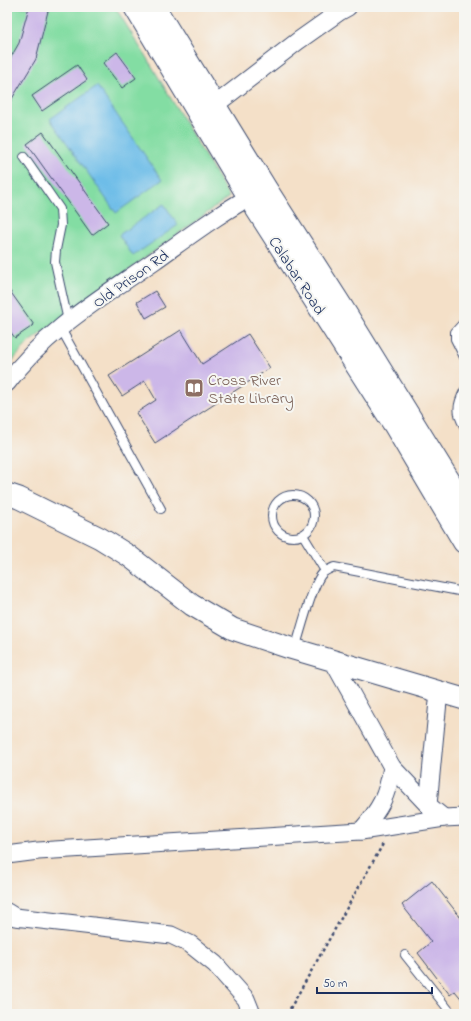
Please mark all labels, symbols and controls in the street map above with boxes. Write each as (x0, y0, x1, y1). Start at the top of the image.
street label: Calabar Road (262, 232, 331, 320)
street label: Old Prison Rd (88, 244, 174, 315)
place label: Cross River State Library (208, 369, 294, 411)
library icon: Cross River State Library (183, 377, 205, 399)
scale bar (317, 969, 432, 995)
text: 50 m (323, 975, 347, 993)

